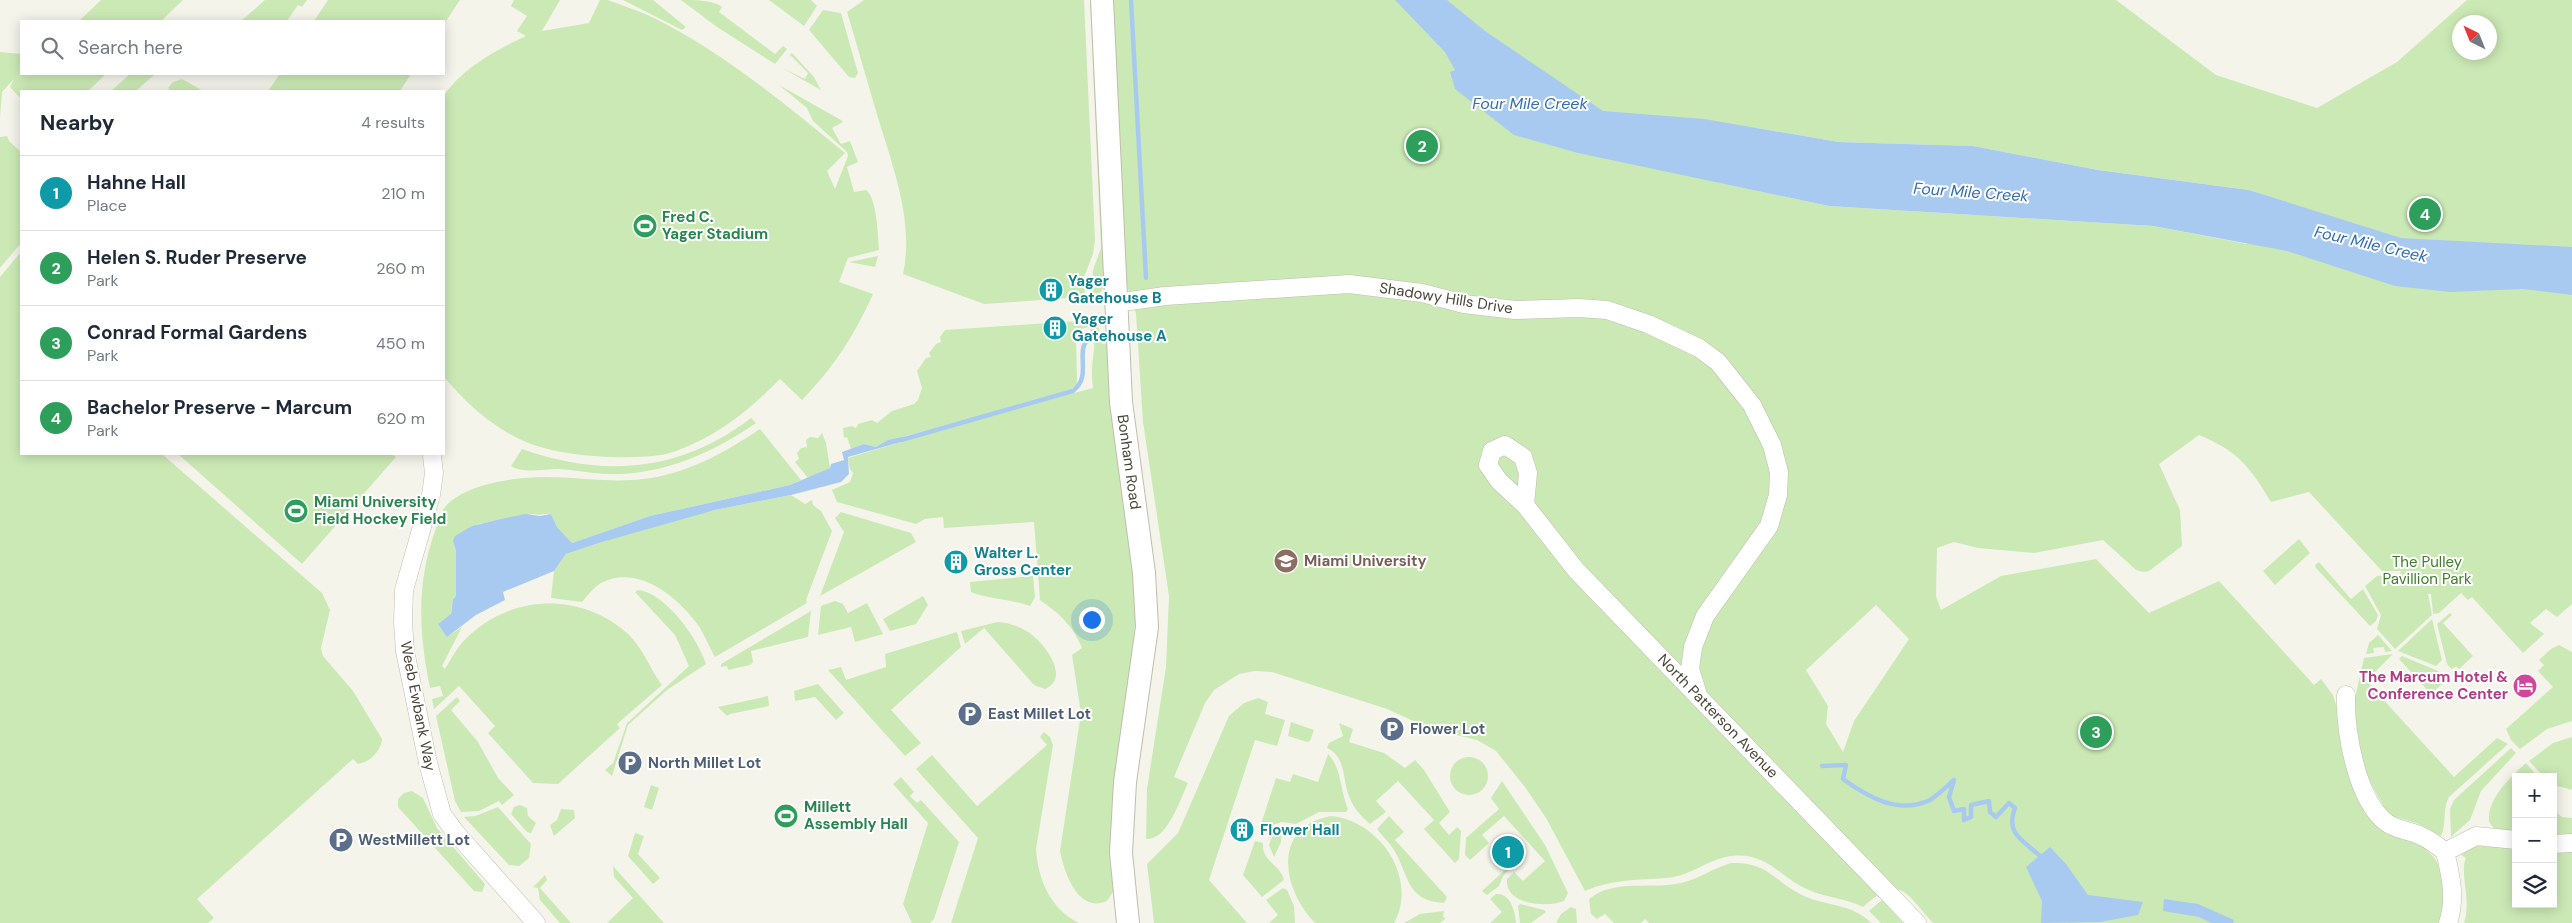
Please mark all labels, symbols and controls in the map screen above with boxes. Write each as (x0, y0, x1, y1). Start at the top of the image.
north arrow (2452, 15, 2497, 60)
search box (20, 20, 445, 75)
icon: search (38, 34, 66, 62)
text: Search here (78, 35, 183, 60)
water label: Four Mile Creek (1472, 93, 1588, 114)
text: Nearby (40, 109, 114, 137)
text: 4 results (361, 112, 425, 133)
pin: 2 (1406, 127, 1438, 165)
text: Hahne Hall (87, 170, 186, 195)
water label: Four Mile Creek (1913, 178, 2030, 207)
text: 1 (53, 183, 59, 204)
text: 210 m (381, 183, 425, 204)
text: Place (87, 195, 127, 216)
pin: 4 (2409, 195, 2441, 233)
place label: Fred C. Yager Stadium (662, 207, 768, 244)
sports icon: Fred C. Yager Stadium (632, 213, 658, 239)
water label: Four Mile Creek (2312, 221, 2430, 267)
text: Helen S. Ruder Preserve (87, 245, 307, 270)
text: 2 (51, 258, 61, 279)
text: 260 m (376, 258, 425, 279)
text: Park (87, 270, 119, 291)
place label: Yager Gatehouse B (1068, 271, 1161, 308)
building icon: Yager Gatehouse B (1038, 277, 1064, 303)
street label: Shadowy Hills Drive (1378, 278, 1514, 318)
place label: Yager Gatehouse A (1072, 309, 1167, 346)
building icon: Yager Gatehouse A (1042, 315, 1068, 341)
text: Conrad Formal Gardens (87, 320, 307, 345)
text: 3 (51, 333, 61, 354)
text: 450 m (376, 333, 425, 354)
text: Park (87, 345, 119, 366)
text: Bachelor Preserve - Marcum (87, 395, 352, 420)
text: 4 (51, 408, 61, 429)
text: 620 m (377, 408, 425, 429)
street label: Bonham Road (1112, 413, 1146, 511)
text: Park (87, 420, 119, 441)
place label: Miami University Field Hockey Field (314, 492, 446, 529)
sports icon: Miami University Field Hockey Field (283, 498, 309, 524)
place label: Walter L. Gross Center (974, 543, 1071, 580)
school or university icon: Miami University (1273, 548, 1299, 574)
building icon: Walter L. Gross Center (943, 549, 969, 575)
place label: Miami University (1304, 551, 1427, 571)
park label: The Pulley Pavillion Park (2382, 552, 2472, 589)
your location (1079, 607, 1105, 633)
street label: Weeb Ewbank Way (396, 639, 441, 773)
street label: North Patterson Avenue (1653, 650, 1783, 782)
place label: The Marcum Hotel & Conference Center (2359, 667, 2508, 704)
hotel icon: The Marcum Hotel & Conference Center (2512, 673, 2538, 699)
parking icon: East Millet Lot (957, 701, 983, 727)
place label: East Millet Lot (988, 704, 1091, 724)
pin: 3 (2080, 713, 2112, 751)
parking icon: Flower Lot (1379, 716, 1405, 742)
place label: Flower Lot (1410, 719, 1485, 739)
parking icon: North Millet Lot (617, 750, 643, 776)
place label: North Millet Lot (648, 753, 761, 773)
map controls (2512, 773, 2557, 908)
button: + (2512, 773, 2557, 818)
place label: Millett Assembly Hall (804, 797, 908, 834)
sports icon: Millett Assembly Hall (773, 803, 799, 829)
building icon: Flower Hall (1229, 817, 1255, 843)
button: − (2512, 818, 2557, 863)
place label: Flower Hall (1260, 820, 1339, 840)
parking icon: WestMillett Lot (328, 827, 354, 853)
place label: WestMillett Lot (358, 830, 470, 850)
pin: 1 (1492, 833, 1524, 871)
button: layers (2512, 863, 2557, 908)

